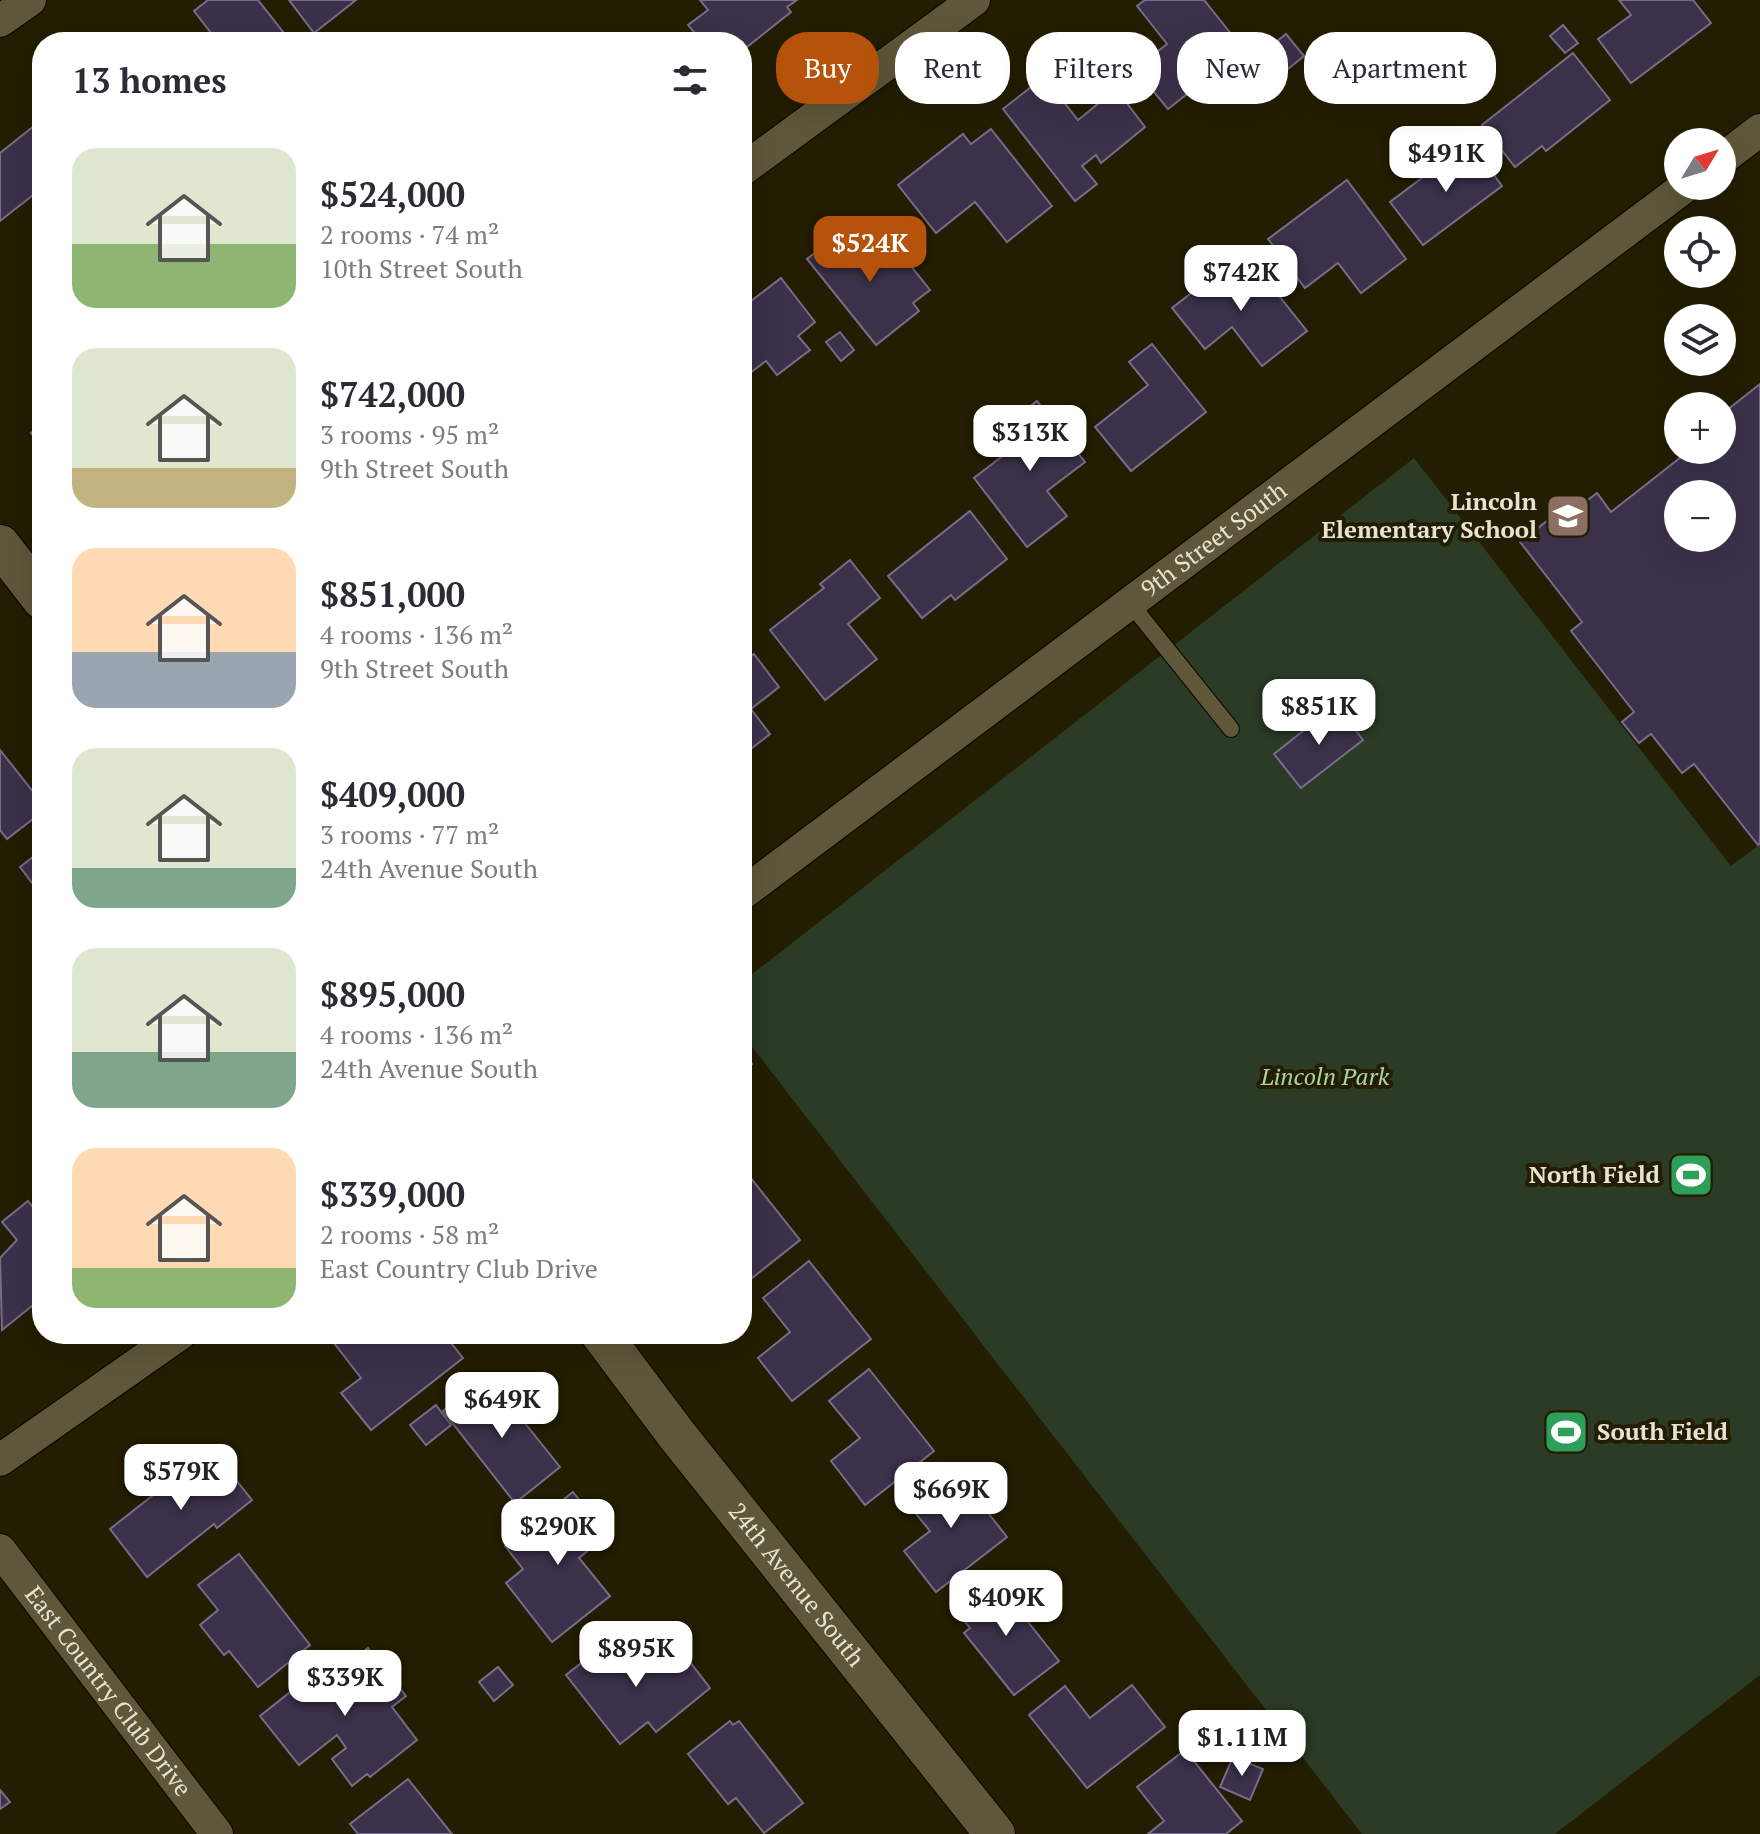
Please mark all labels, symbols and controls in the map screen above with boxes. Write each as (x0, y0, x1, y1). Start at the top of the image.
chip: Buy (776, 32, 879, 104)
chip: Rent (895, 32, 1010, 104)
chip: Filters (1026, 32, 1161, 104)
chip: New (1177, 32, 1288, 104)
chip: Apartment (1304, 32, 1496, 104)
text: 13 homes (72, 58, 227, 103)
icon: filters (668, 58, 712, 102)
pin: $491K (1390, 126, 1502, 194)
north arrow (1664, 128, 1736, 200)
map controls (1664, 128, 1736, 552)
text: $491K (1407, 135, 1485, 169)
text: $524,000 (320, 172, 465, 217)
icon: home (136, 180, 232, 276)
pin: $524K (814, 216, 926, 284)
button: locate (1664, 216, 1736, 288)
text: 2 rooms · 74 m² (320, 217, 499, 251)
text: $524K (831, 225, 909, 259)
pin: $742K (1185, 245, 1297, 313)
text: 10th Street South (320, 251, 523, 285)
text: $742K (1202, 254, 1280, 288)
button: layers (1664, 304, 1736, 376)
text: $742,000 (320, 372, 465, 417)
icon: home (136, 380, 232, 476)
button: + (1664, 392, 1736, 464)
pin: $313K (974, 405, 1086, 473)
text: $313K (991, 414, 1069, 448)
text: 3 rooms · 95 m² (320, 417, 499, 451)
text: 9th Street South (320, 451, 509, 485)
street label: 9th Street South (1134, 474, 1293, 604)
button: − (1664, 480, 1736, 552)
place label: Lincoln Elementary School (1322, 485, 1538, 545)
school or university icon: Lincoln Elementary School (1544, 492, 1592, 540)
text: $851,000 (320, 572, 465, 617)
icon: home (136, 580, 232, 676)
text: 4 rooms · 136 m² (320, 617, 513, 651)
text: 9th Street South (320, 651, 509, 685)
pin: $851K (1263, 679, 1375, 747)
text: $851K (1280, 688, 1358, 722)
text: $409,000 (320, 772, 465, 817)
icon: home (136, 780, 232, 876)
text: 3 rooms · 77 m² (320, 817, 499, 851)
text: 24th Avenue South (320, 851, 538, 885)
text: $895,000 (320, 972, 465, 1017)
icon: home (136, 980, 232, 1076)
text: 4 rooms · 136 m² (320, 1017, 513, 1051)
text: 24th Avenue South (320, 1051, 538, 1085)
park label: Lincoln Park (1260, 1060, 1390, 1092)
sports icon: North Field (1667, 1151, 1715, 1199)
place label: North Field (1529, 1158, 1661, 1190)
text: $339,000 (320, 1172, 465, 1217)
icon: home (136, 1180, 232, 1276)
text: 2 rooms · 58 m² (320, 1217, 499, 1251)
text: East Country Club Drive (320, 1251, 598, 1285)
pin: $649K (446, 1372, 558, 1440)
text: $649K (463, 1381, 541, 1415)
sports icon: South Field (1542, 1408, 1590, 1456)
place label: South Field (1597, 1415, 1729, 1447)
pin: $579K (125, 1444, 237, 1512)
text: $579K (142, 1453, 220, 1487)
pin: $669K (895, 1462, 1007, 1530)
text: $669K (912, 1471, 990, 1505)
street label: 24th Avenue South (722, 1496, 872, 1673)
pin: $290K (502, 1499, 614, 1567)
text: $290K (519, 1508, 597, 1542)
pin: $409K (950, 1570, 1062, 1638)
street label: East Country Club Drive (18, 1579, 199, 1803)
text: $409K (967, 1579, 1045, 1613)
pin: $895K (580, 1621, 692, 1689)
text: $895K (597, 1630, 675, 1664)
pin: $339K (289, 1650, 401, 1718)
text: $339K (306, 1659, 384, 1693)
pin: $1.11M (1177, 1710, 1307, 1778)
text: $1.11M (1197, 1719, 1287, 1753)

